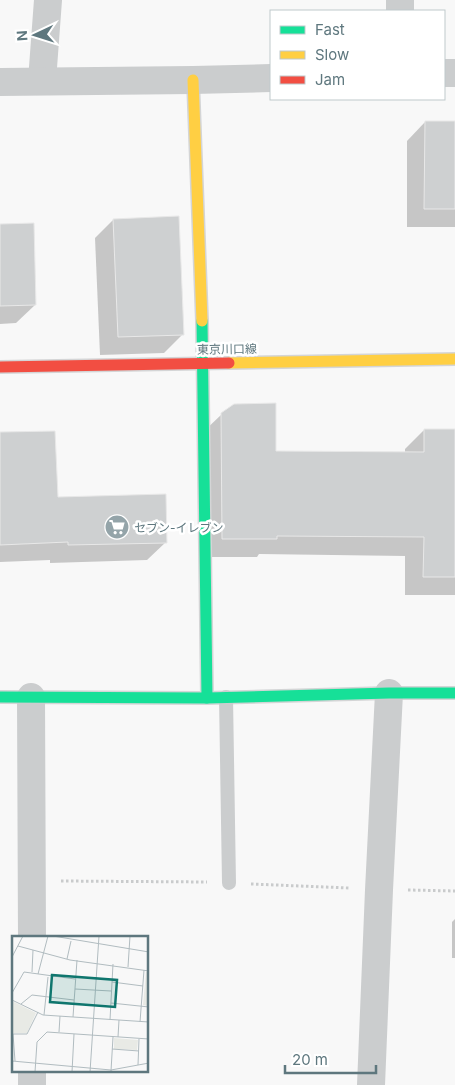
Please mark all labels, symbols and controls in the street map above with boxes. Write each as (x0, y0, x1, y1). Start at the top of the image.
north arrow (10, 10, 60, 60)
legend (270, 10, 445, 100)
text: Fast (315, 20, 345, 39)
text: N (13, 30, 30, 42)
text: Slow (315, 45, 349, 64)
text: Jam (315, 70, 345, 89)
street label: 東京川口線 (197, 341, 257, 357)
supermarket icon: セブン-イレブン (104, 514, 130, 540)
place label: セブン-イレブン (134, 520, 224, 535)
inset map (12, 936, 149, 1072)
scale bar (285, 1042, 376, 1074)
text: 20 m (292, 1050, 328, 1069)

